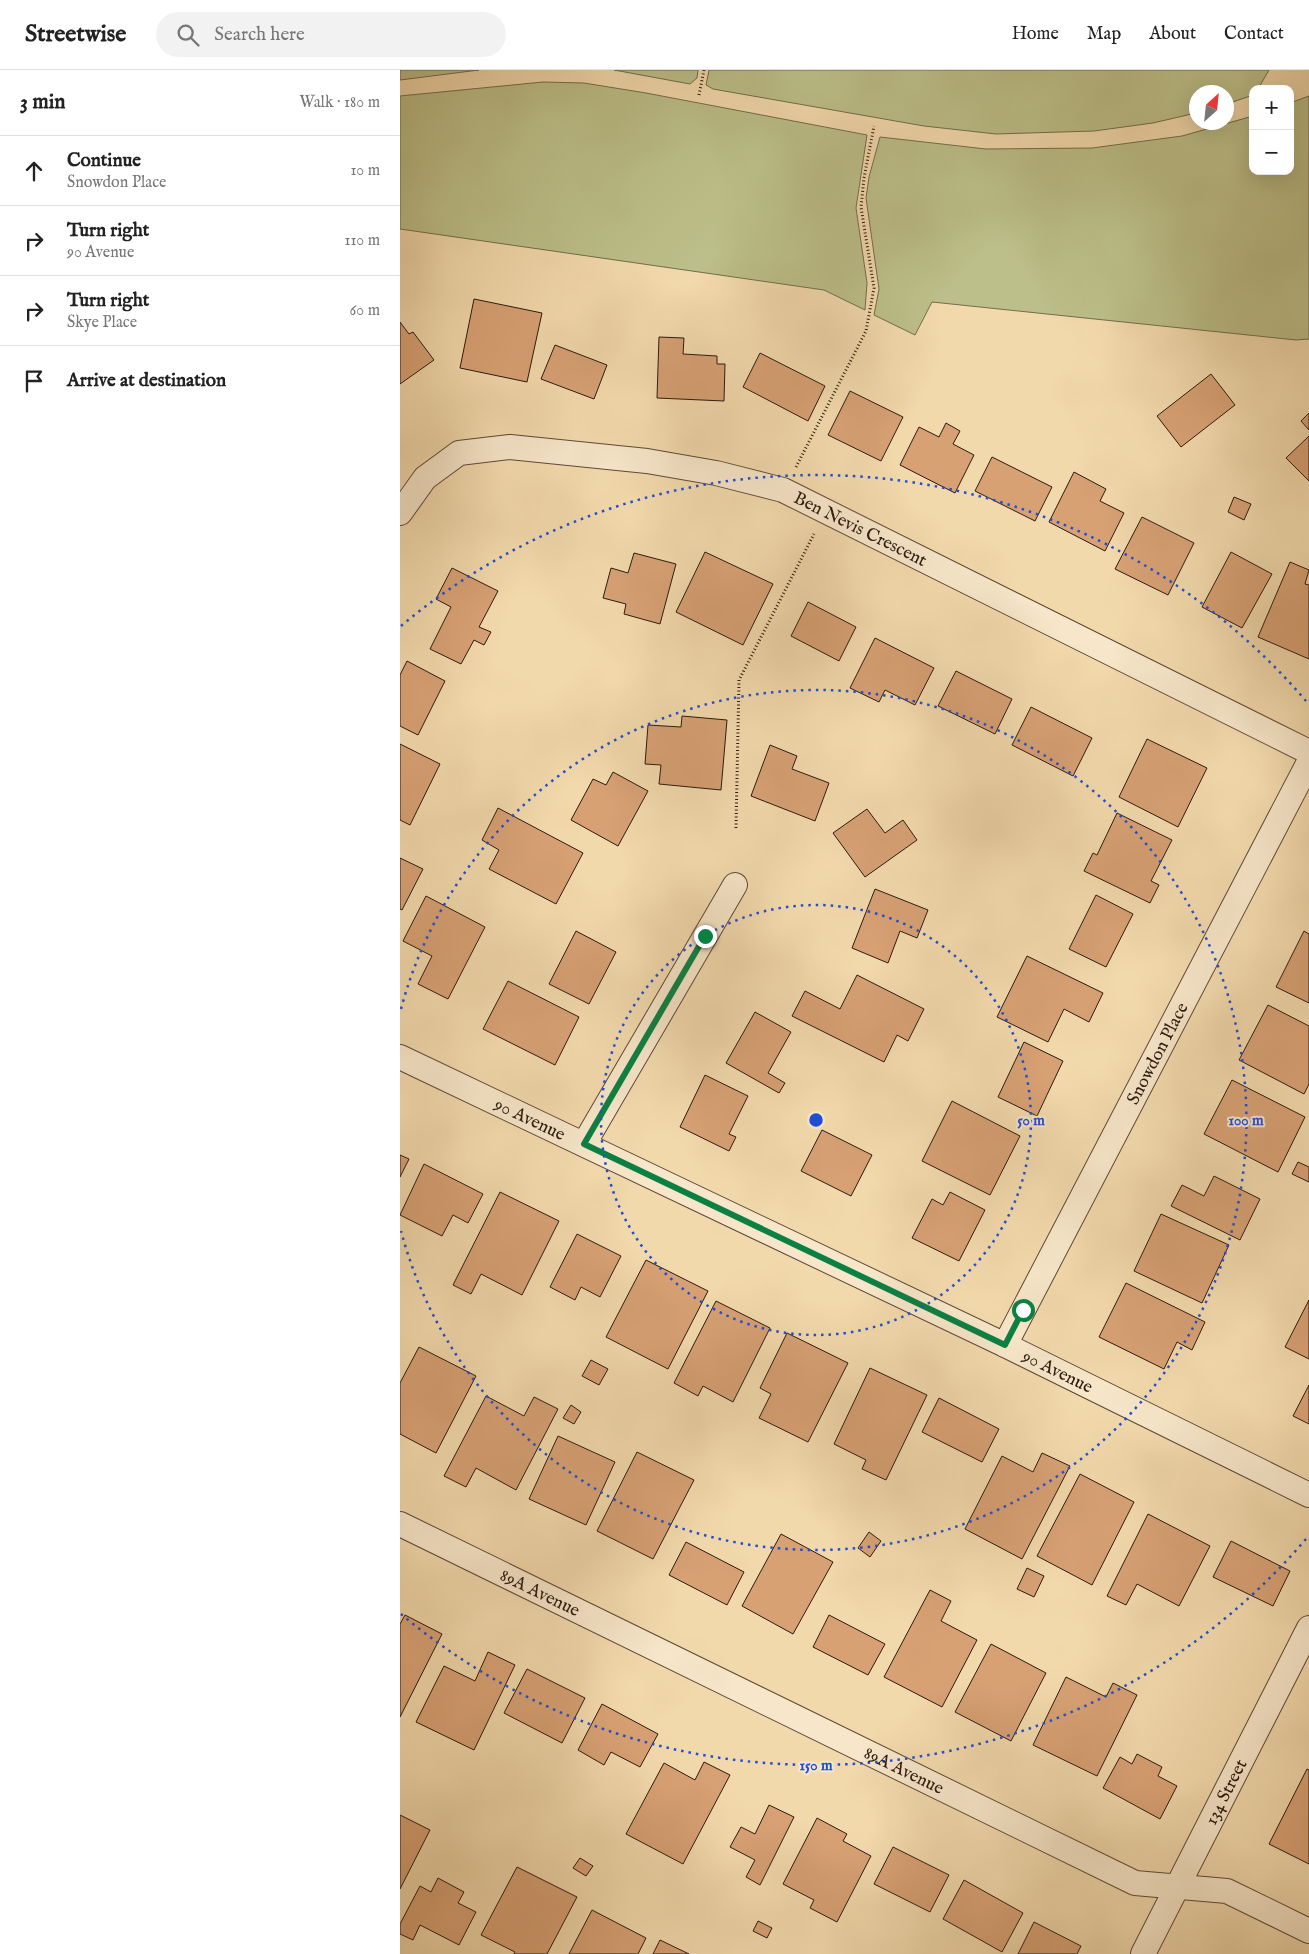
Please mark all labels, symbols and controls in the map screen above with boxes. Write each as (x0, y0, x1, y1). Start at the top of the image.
search box (156, 12, 506, 57)
text: Streetwise (25, 19, 126, 50)
icon: search (174, 21, 202, 49)
text: Search here (214, 23, 305, 47)
text: Home (1012, 23, 1059, 46)
text: Map (1087, 23, 1121, 46)
text: About (1149, 23, 1196, 46)
text: Contact (1224, 23, 1284, 46)
north arrow (1189, 85, 1234, 130)
map controls (1249, 85, 1294, 175)
button: + (1249, 85, 1294, 130)
text: 3 min (20, 89, 65, 116)
text: Walk · 180 m (299, 93, 380, 113)
button: − (1249, 130, 1294, 175)
text: Continue (67, 149, 141, 173)
icon: ahead (20, 157, 48, 185)
text: 10 m (350, 161, 380, 181)
text: Snowdon Place (67, 173, 166, 193)
text: Turn right (67, 219, 149, 243)
icon: right (20, 227, 48, 255)
text: 110 m (344, 231, 380, 251)
text: 90 Avenue (67, 243, 134, 263)
text: Turn right (67, 289, 149, 313)
icon: right (20, 297, 48, 325)
text: 60 m (350, 301, 380, 321)
text: Skye Place (67, 313, 137, 333)
icon: arrive (20, 367, 48, 395)
text: Arrive at destination (67, 369, 226, 393)
street label: Ben Nevis Crescent (789, 487, 930, 573)
route end (694, 925, 717, 948)
street label: Snowdon Place (1122, 999, 1195, 1109)
street label: 90 Avenue (489, 1093, 568, 1147)
centre of rings (807, 1111, 825, 1129)
text: 50 m (1017, 1111, 1045, 1130)
text: 100 m (1228, 1111, 1264, 1130)
route start (1012, 1299, 1035, 1322)
street label: 90 Avenue (1017, 1345, 1096, 1399)
street label: 89A Avenue (496, 1565, 583, 1623)
street label: 89A Avenue (860, 1742, 947, 1801)
text: 150 m (799, 1756, 833, 1775)
street label: 134 Street (1201, 1756, 1253, 1829)

